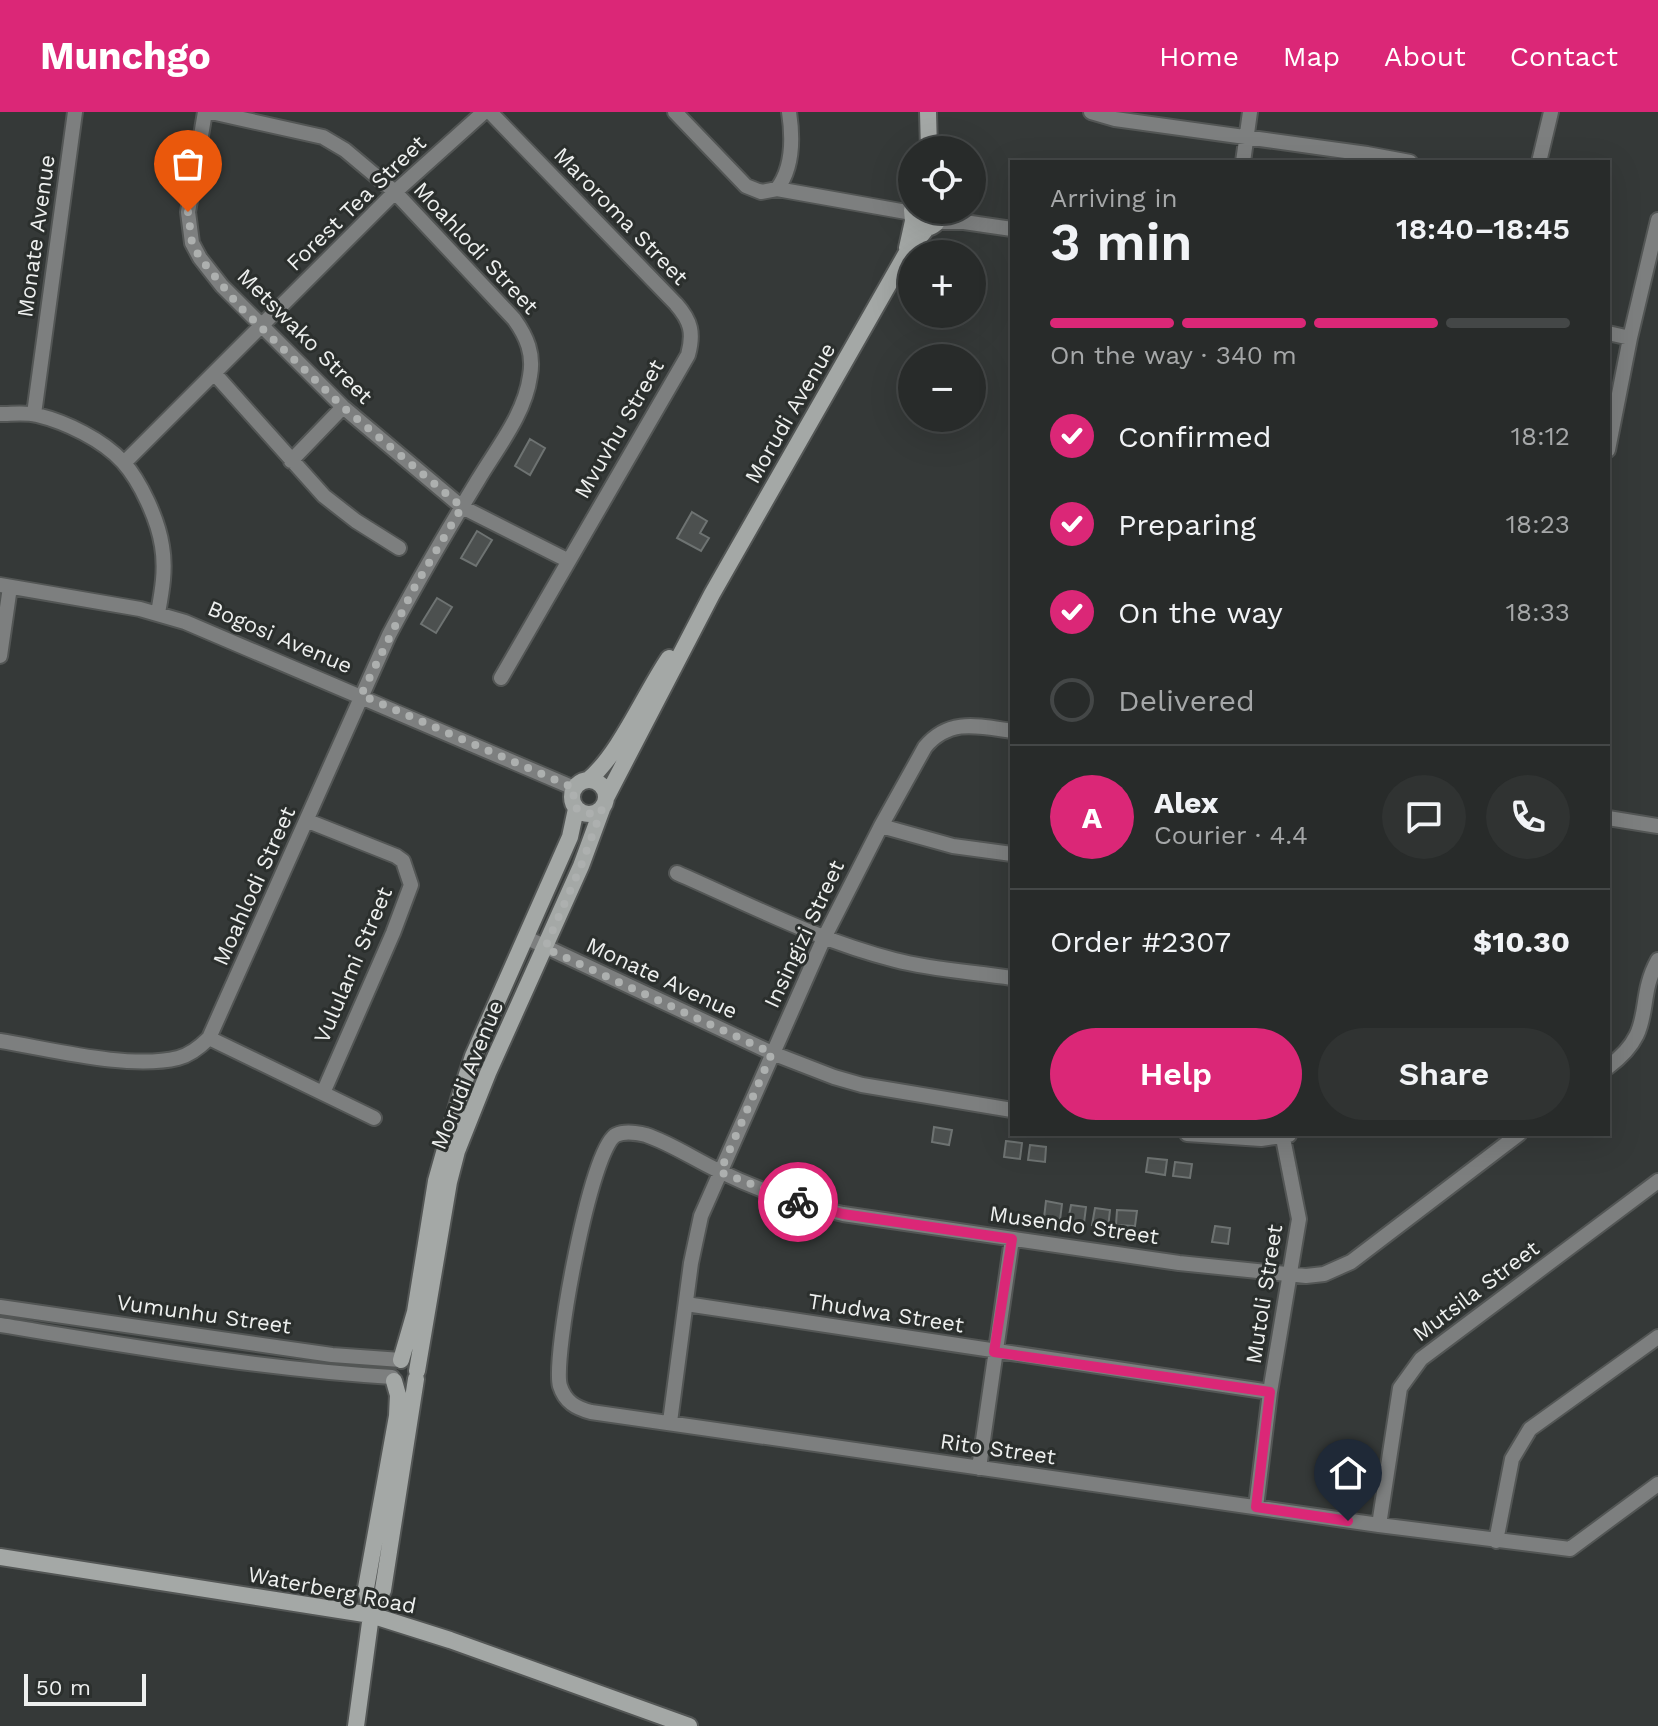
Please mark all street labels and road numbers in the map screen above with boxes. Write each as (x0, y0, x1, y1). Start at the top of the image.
street label: Forest Tea Street (281, 130, 431, 276)
street label: Maroroma Street (549, 142, 693, 290)
street label: Monate Avenue (12, 153, 60, 319)
street label: Moahlodi Street (408, 177, 544, 319)
street label: Metswako Street (232, 263, 378, 409)
street label: Morudi Avenue (740, 338, 840, 488)
street label: Mvuvhu Street (569, 355, 669, 503)
street label: Bogosi Avenue (204, 595, 356, 679)
street label: Moahlodi Street (208, 803, 300, 969)
street label: Insingizi Street (759, 856, 849, 1012)
street label: Vululami Street (309, 883, 397, 1047)
street label: Monate Avenue (582, 932, 742, 1024)
street label: Morudi Avenue (426, 997, 508, 1153)
street label: Musendo Street (988, 1201, 1160, 1249)
street label: Mutoli Street (1241, 1222, 1287, 1366)
street label: Mutsila Street (1408, 1236, 1544, 1346)
street label: Thudwa Street (806, 1288, 966, 1338)
street label: Vumunhu Street (115, 1289, 293, 1339)
street label: Rito Street (939, 1429, 1057, 1469)
street label: Waterberg Road (246, 1561, 418, 1619)

